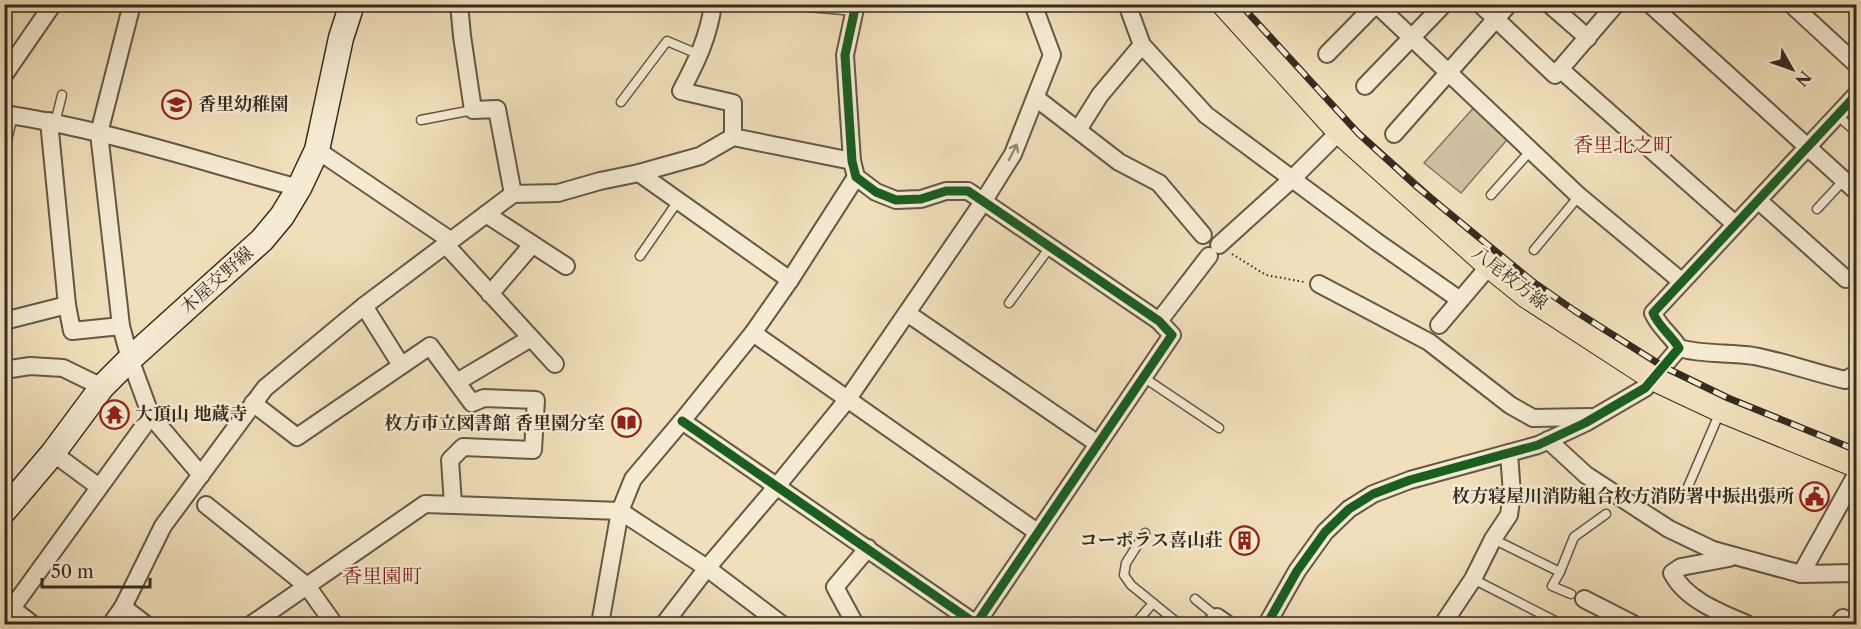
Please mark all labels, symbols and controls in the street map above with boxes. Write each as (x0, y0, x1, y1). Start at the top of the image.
north arrow (1762, 39, 1822, 99)
text: N (1791, 67, 1816, 90)
school or university icon: 香里幼稚園 (161, 88, 193, 120)
place label: 香里幼稚園 (198, 93, 288, 115)
district label: 香里北之町 (1573, 133, 1673, 157)
one-way arrow (1008, 144, 1019, 162)
street label: 木屋交野線 (176, 242, 258, 318)
street label: 八尾枚方線 (1468, 242, 1552, 314)
temple icon: 大頂山 地蔵寺 (98, 398, 130, 430)
place label: 大頂山 地蔵寺 (135, 403, 248, 425)
library icon: 枚方市立図書館 香里園分室 (610, 407, 642, 439)
place label: 枚方市立図書館 香里園分室 (384, 412, 605, 434)
public building icon: 枚方寝屋川消防組合枚方消防署中振出張所 (1799, 480, 1831, 512)
place label: 枚方寝屋川消防組合枚方消防署中振出張所 (1452, 485, 1794, 507)
building icon: コーポラス喜山荘 (1228, 524, 1260, 556)
place label: コーポラス喜山荘 (1080, 529, 1223, 551)
scale bar (42, 551, 150, 589)
text: 50 m (51, 561, 94, 583)
district label: 香里園町 (342, 564, 422, 588)

